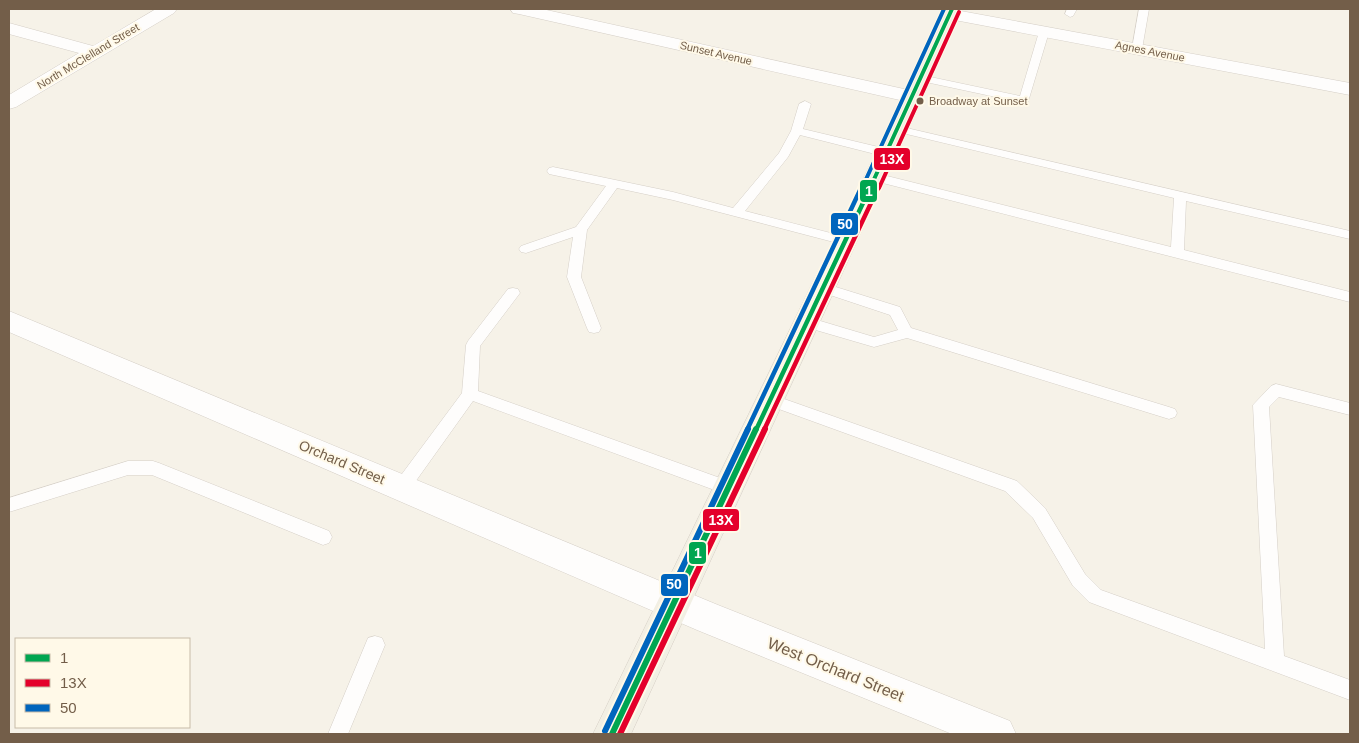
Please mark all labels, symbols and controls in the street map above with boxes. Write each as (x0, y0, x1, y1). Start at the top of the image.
street label: North McClelland Street (35, 21, 141, 91)
street label: Agnes Avenue (1114, 38, 1186, 64)
street label: Sunset Avenue (679, 39, 753, 67)
place label: Broadway at Sunset (929, 95, 1027, 107)
marker: Broadway at Sunset (915, 96, 925, 106)
line badge: 13X (873, 147, 911, 171)
text: 13X (880, 151, 905, 167)
line badge: 1 (859, 179, 878, 203)
text: 1 (865, 183, 873, 199)
line badge: 50 (830, 212, 859, 236)
text: 50 (837, 216, 853, 232)
street label: Orchard Street (297, 437, 387, 487)
line badge: 13X (702, 508, 740, 532)
text: 13X (709, 512, 734, 528)
line badge: 1 (688, 541, 707, 565)
text: 1 (694, 545, 702, 561)
line badge: 50 (660, 573, 689, 597)
text: 50 (666, 576, 682, 592)
street label: West Orchard Street (765, 634, 907, 705)
legend (15, 638, 190, 728)
text: 1 (60, 649, 68, 666)
text: 13X (60, 674, 87, 691)
text: 50 (60, 699, 77, 716)

